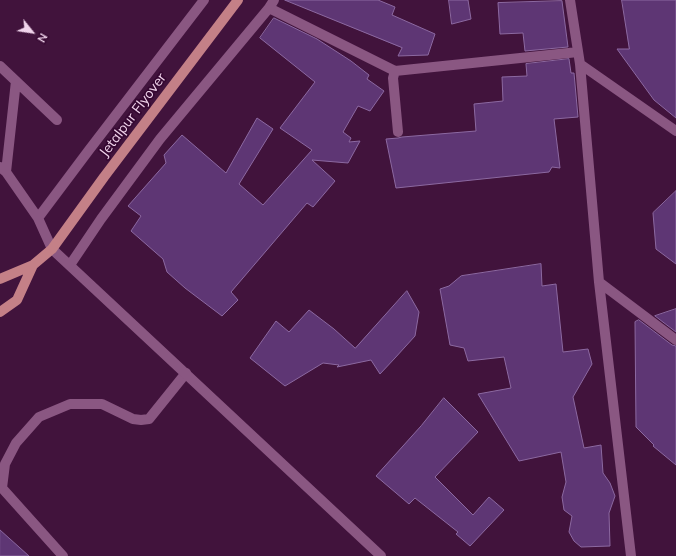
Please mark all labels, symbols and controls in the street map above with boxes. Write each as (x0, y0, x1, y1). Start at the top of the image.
north arrow (12, 12, 52, 52)
text: N (34, 31, 51, 45)
street label: Jetalpur Flyover (96, 70, 170, 160)

